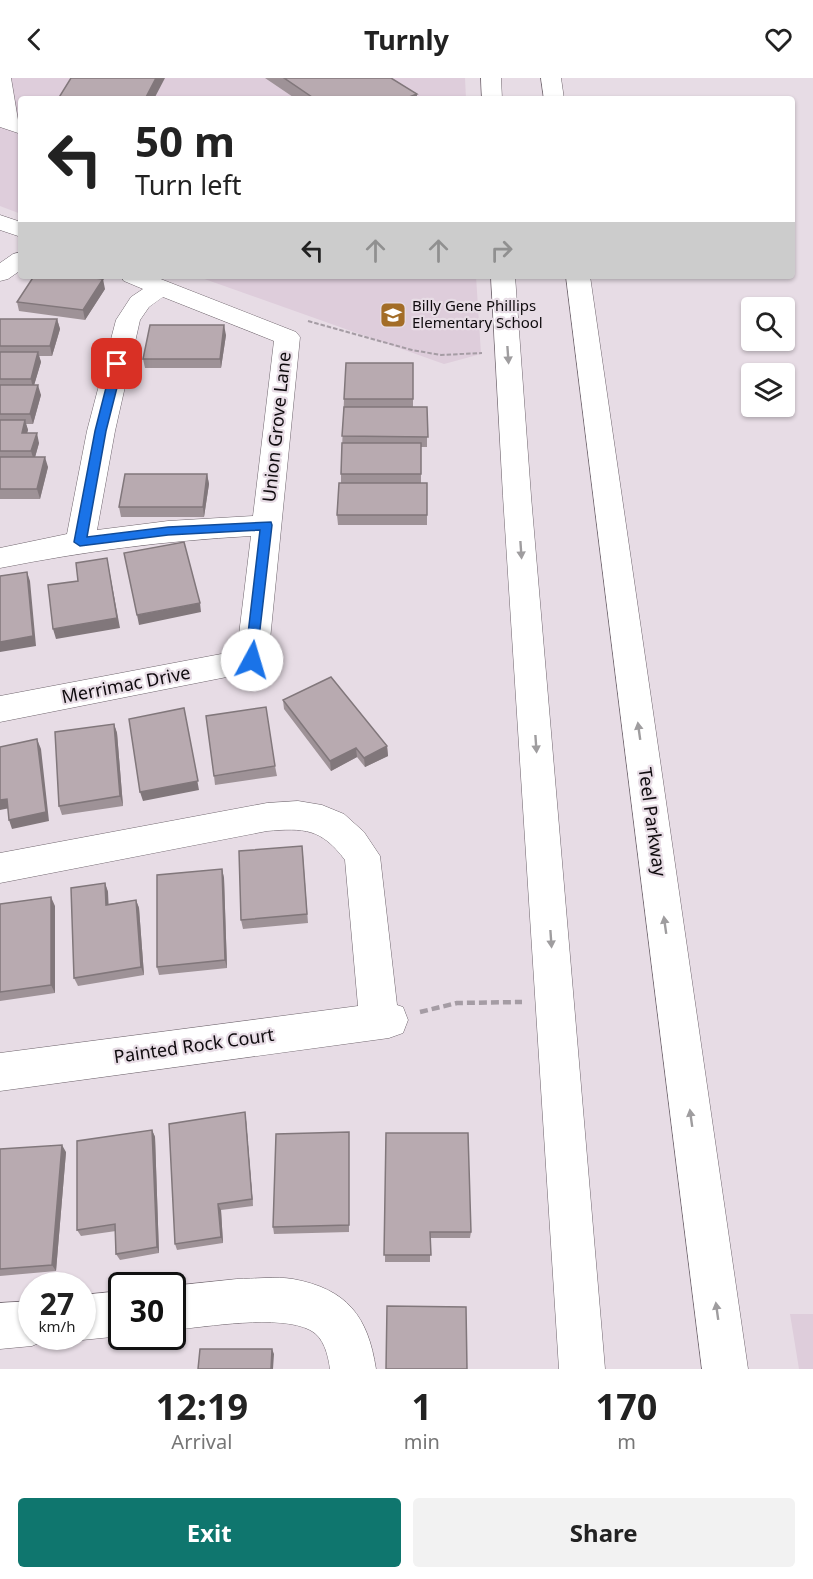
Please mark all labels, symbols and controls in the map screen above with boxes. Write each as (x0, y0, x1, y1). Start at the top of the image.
text: Turnly (364, 21, 449, 58)
icon: back (18, 23, 51, 56)
icon: heart (762, 23, 795, 56)
text: 50 m (135, 112, 235, 169)
icon: left (36, 120, 114, 198)
text: Turn left (135, 166, 241, 203)
icon: left (296, 234, 329, 267)
icon: ahead (359, 234, 392, 267)
icon: ahead (422, 234, 455, 267)
icon: right (485, 234, 518, 267)
place label: Billy Gene Phillips Elementary School (412, 295, 543, 332)
map controls (741, 297, 795, 417)
button: search (741, 297, 795, 351)
school or university icon: Billy Gene Phillips Elementary School (378, 300, 408, 330)
pin (91, 338, 142, 389)
one-way arrow (504, 346, 513, 365)
icon: arrive (100, 347, 133, 380)
street label: Union Grove Lane (256, 351, 296, 503)
button: layers (741, 363, 795, 417)
one-way arrow (516, 540, 526, 559)
position arrow (220, 628, 284, 692)
street label: Merrimac Drive (59, 660, 192, 708)
one-way arrow (635, 722, 644, 741)
one-way arrow (532, 735, 541, 754)
street label: Teel Parkway (633, 766, 673, 879)
one-way arrow (661, 915, 670, 934)
one-way arrow (546, 929, 556, 948)
street label: Painted Rock Court (112, 1022, 276, 1068)
one-way arrow (687, 1108, 696, 1127)
speed limit sign: 30 (108, 1272, 186, 1350)
text: 27 (40, 1283, 74, 1324)
one-way arrow (713, 1301, 722, 1320)
text: km/h (39, 1316, 75, 1336)
text: 12:19 (156, 1382, 248, 1431)
text: 1 (412, 1382, 432, 1431)
text: 170 (596, 1382, 657, 1431)
text: Arrival (171, 1428, 232, 1455)
text: min (404, 1428, 440, 1455)
text: m (617, 1428, 636, 1455)
button: Exit (18, 1498, 401, 1567)
button: Share (413, 1498, 795, 1567)

